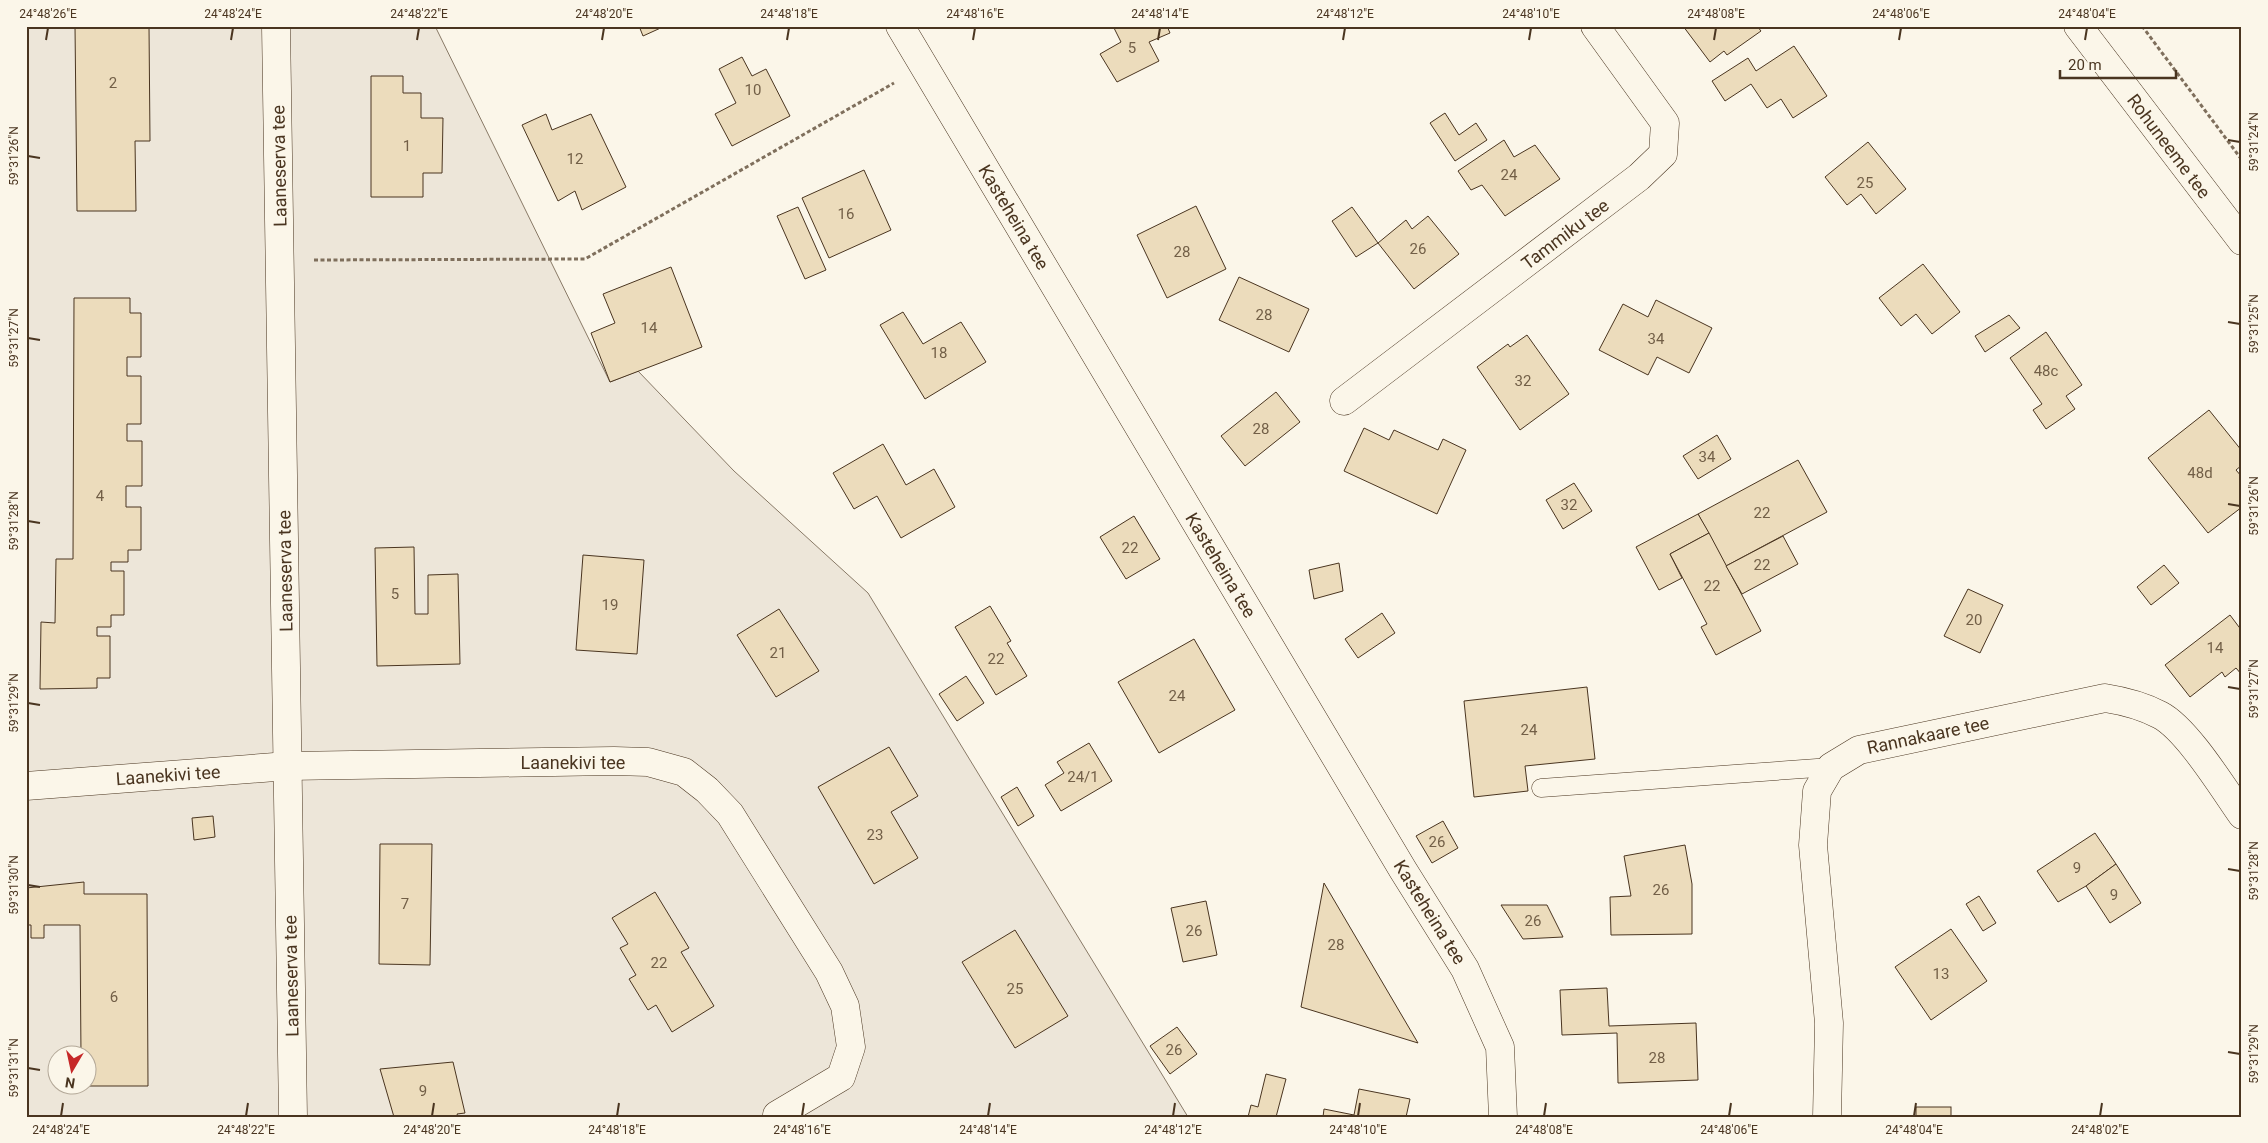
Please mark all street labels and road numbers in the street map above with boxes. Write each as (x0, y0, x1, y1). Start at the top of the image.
street label: Rohuneeme tee (2123, 90, 2215, 202)
street label: Laaneserva tee (267, 105, 291, 227)
street label: Kasteheina tee (974, 161, 1054, 273)
street label: Tammiku tee (1517, 194, 1613, 274)
street label: Kasteheina tee (1181, 509, 1261, 621)
street label: Laaneserva tee (273, 510, 297, 632)
street label: Rannakaare tee (1865, 712, 1991, 758)
street label: Laanekivi tee (521, 752, 625, 773)
street label: Laanekivi tee (115, 761, 221, 789)
street label: Kasteheina tee (1390, 856, 1470, 968)
street label: Laaneserva tee (279, 915, 303, 1037)

